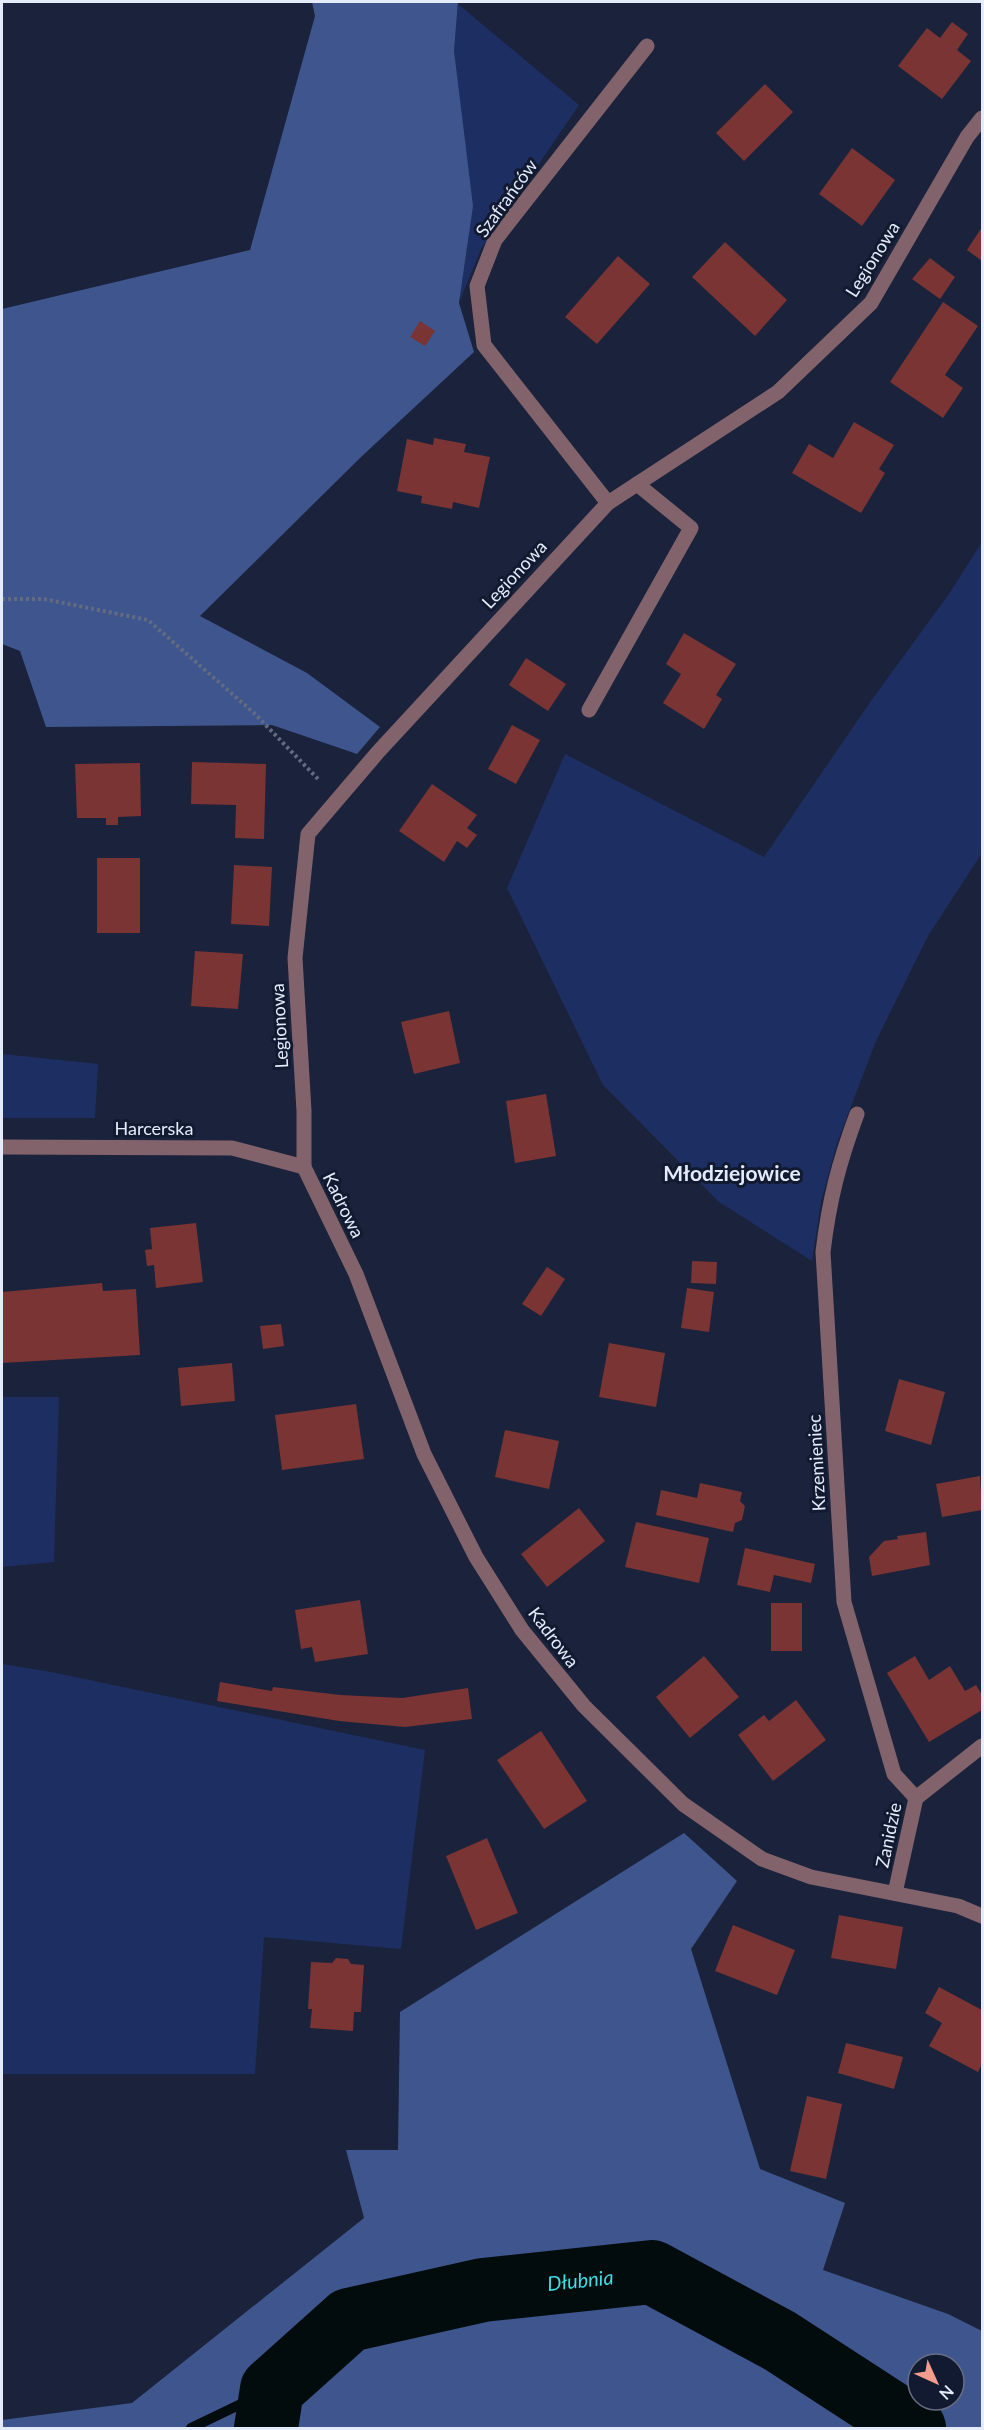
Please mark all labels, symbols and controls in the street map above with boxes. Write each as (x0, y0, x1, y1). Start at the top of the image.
street label: Szafrańców (470, 155, 542, 241)
street label: Legionowa (840, 217, 904, 301)
street label: Legionowa (477, 535, 551, 613)
street label: Legionowa (266, 983, 292, 1069)
street label: Harcerska (115, 1117, 193, 1139)
district label: Młodziejowice (663, 1160, 801, 1185)
street label: Kadrowa (319, 1169, 369, 1241)
street label: Krzemieniec (802, 1414, 830, 1512)
street label: Kadrowa (524, 1602, 584, 1672)
street label: Zanidzie (870, 1800, 906, 1870)
water label: Dłubnia (546, 2264, 615, 2295)
north arrow (906, 2352, 966, 2412)
text: N (936, 2382, 958, 2404)

